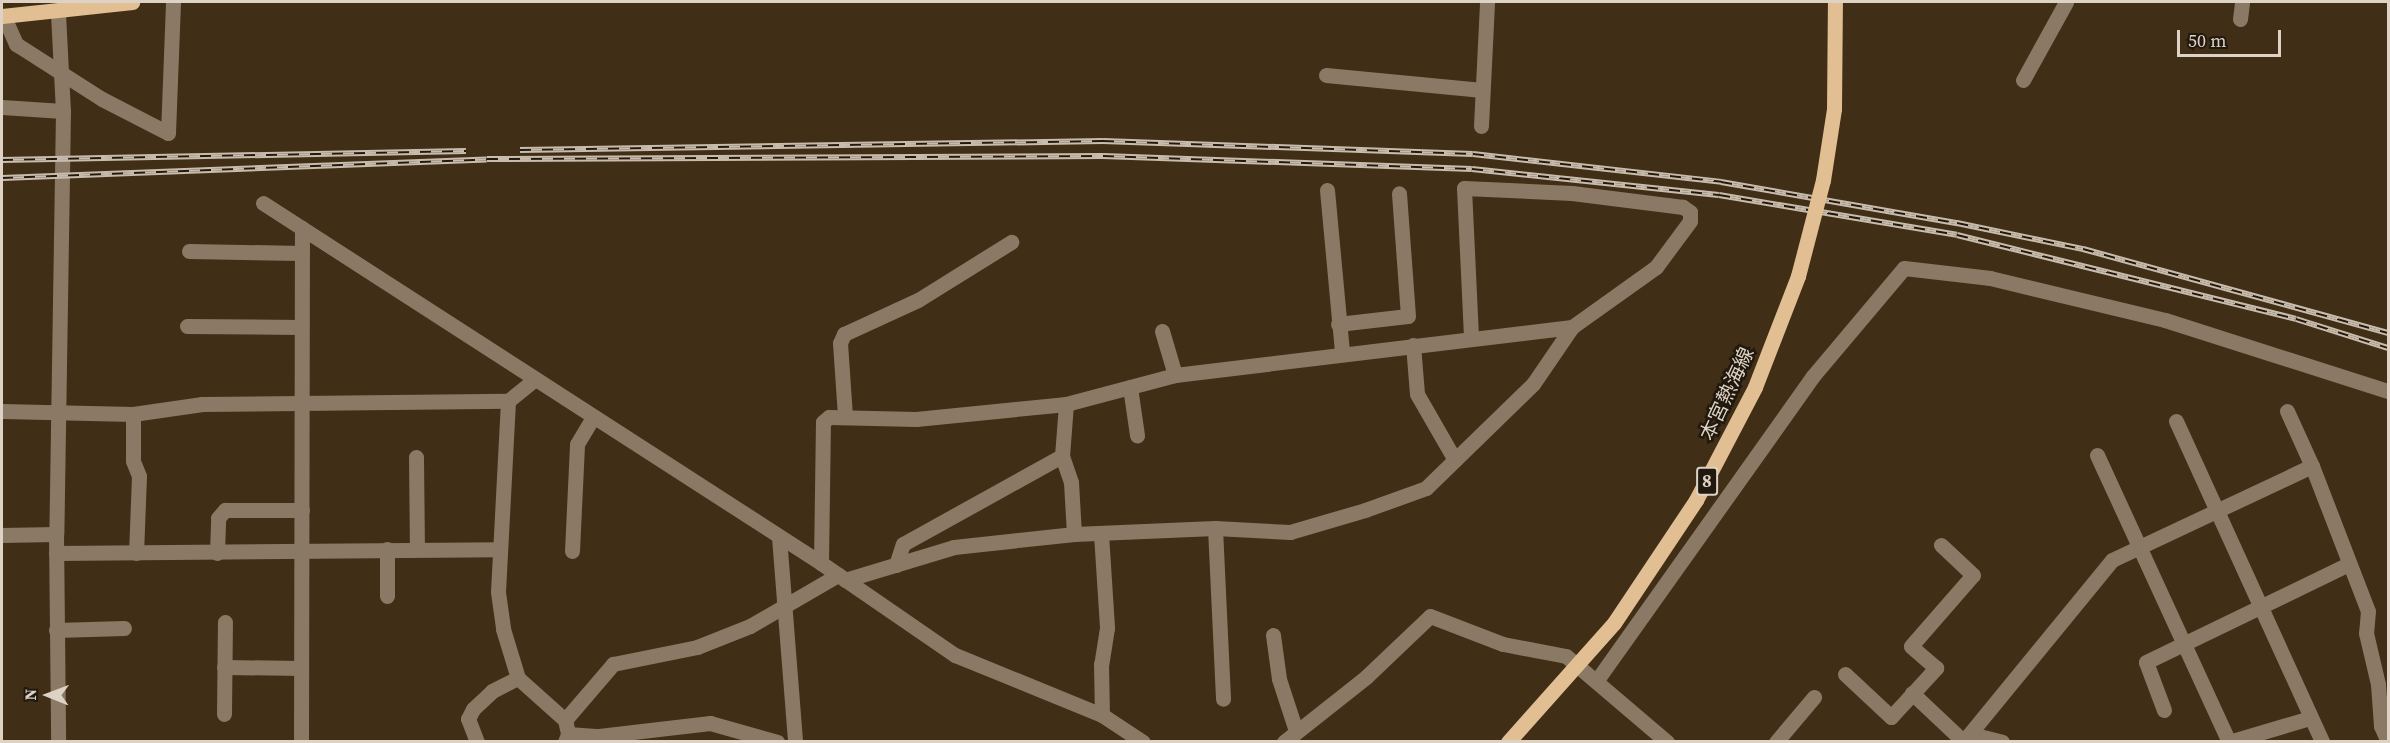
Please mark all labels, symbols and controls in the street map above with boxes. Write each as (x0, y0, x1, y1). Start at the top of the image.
scale bar (2180, 18, 2284, 56)
text: 50 m (2188, 28, 2226, 53)
street label: 本宮熱海線 (1695, 344, 1759, 444)
road number: 8 (1695, 466, 1719, 496)
north arrow (18, 665, 78, 725)
text: N (19, 689, 41, 701)

